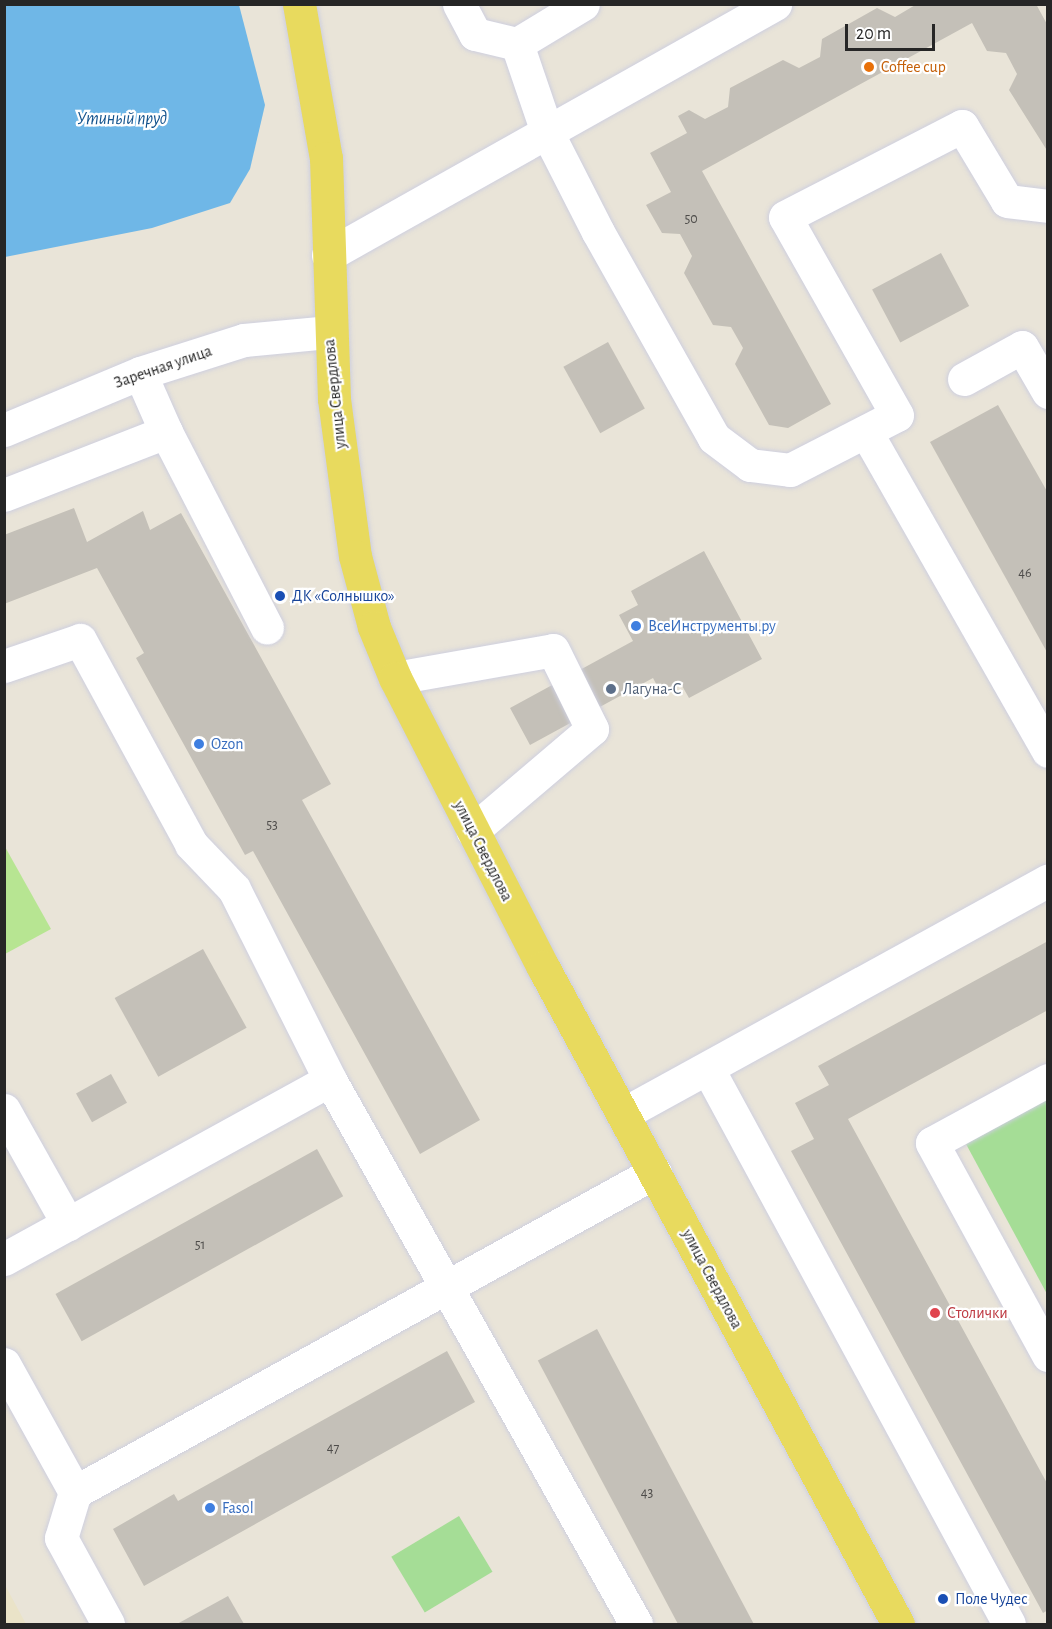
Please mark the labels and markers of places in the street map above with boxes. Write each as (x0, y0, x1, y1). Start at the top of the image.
place label: Coffee cup (881, 57, 946, 77)
marker: Coffee cup (862, 60, 876, 74)
place label: ДК «Солнышко» (292, 586, 395, 606)
marker: ДК «Солнышко» (273, 589, 287, 603)
place label: ВсеИнструменты.ру (648, 616, 776, 636)
marker: ВсеИнструменты.ру (629, 619, 643, 633)
place label: Лагуна-С (623, 679, 681, 699)
marker: Лагуна-С (604, 682, 618, 696)
place label: Ozon (211, 734, 243, 754)
marker: Ozon (192, 737, 206, 751)
place label: Столички (947, 1303, 1008, 1323)
marker: Столички (928, 1306, 942, 1320)
place label: Fasol (222, 1498, 254, 1518)
marker: Fasol (203, 1501, 217, 1515)
place label: Поле Чудес (955, 1589, 1028, 1609)
marker: Поле Чудес (936, 1592, 950, 1606)

